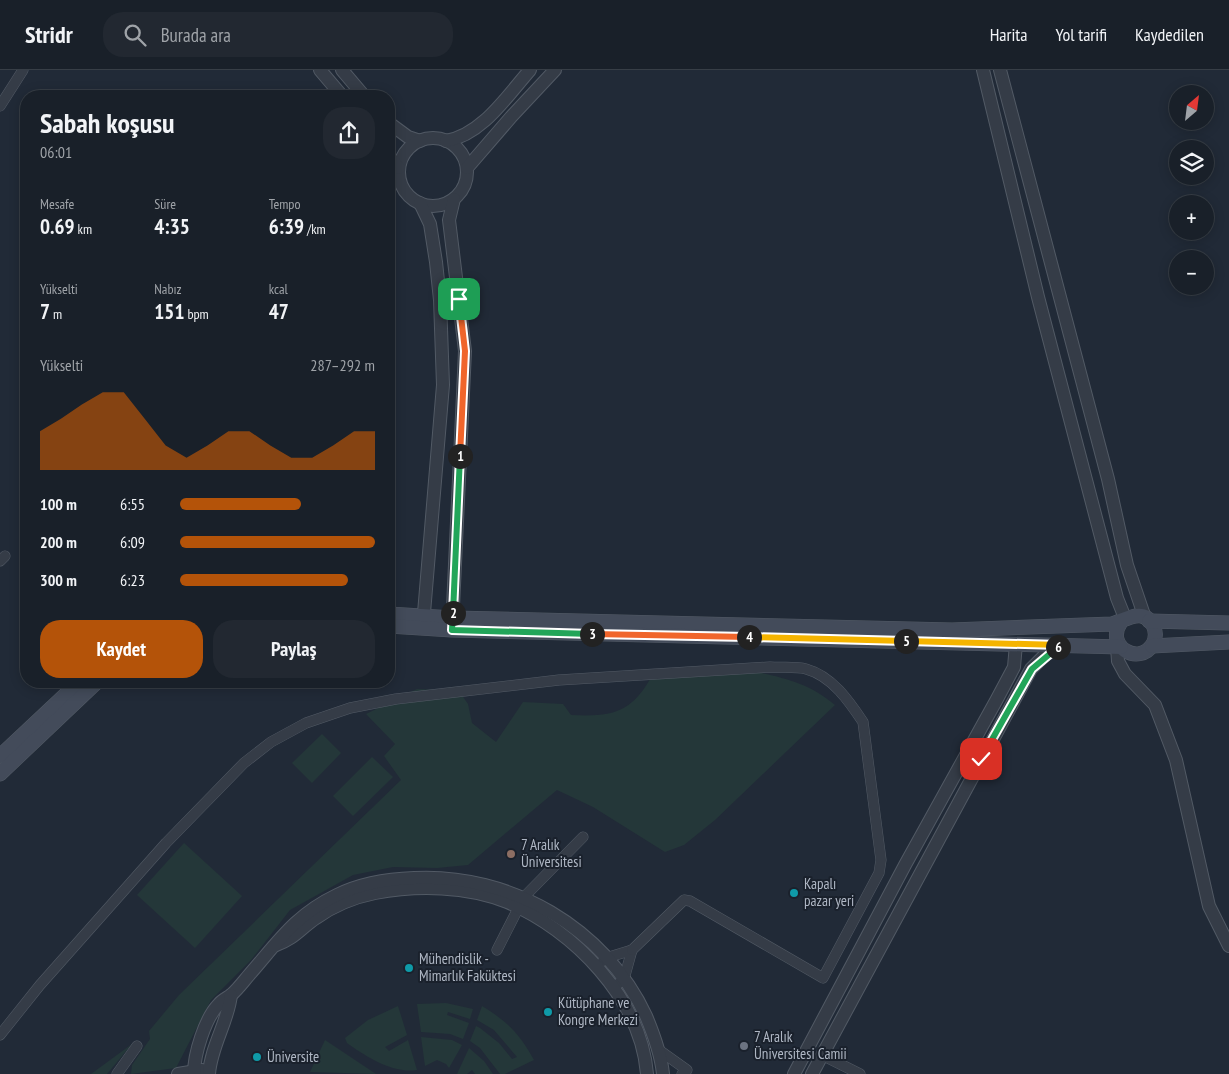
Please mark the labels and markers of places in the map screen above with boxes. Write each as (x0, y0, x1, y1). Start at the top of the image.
pin (438, 278, 480, 320)
pin: 1 (448, 444, 472, 468)
pin: 2 (440, 600, 466, 626)
pin: 3 (580, 622, 604, 646)
pin: 4 (736, 624, 762, 650)
pin: 5 (894, 628, 918, 654)
pin: 6 (1046, 634, 1070, 660)
pin (960, 738, 1002, 780)
place label: 7 Aralık Üniversitesi (521, 835, 582, 871)
marker: 7 Aralık Üniversitesi (505, 848, 517, 860)
place label: Kapalı pazar yeri (804, 874, 854, 910)
marker: Kapalı pazar yeri (788, 887, 800, 899)
place label: Mühendislik - Mimarlık Faküktesi (419, 949, 516, 985)
marker: Mühendislik - Mimarlık Faküktesi (403, 962, 415, 974)
place label: Kütüphane ve Kongre Merkezi (558, 993, 638, 1029)
marker: Kütüphane ve Kongre Merkezi (542, 1006, 554, 1018)
place label: 7 Aralık Üniversitesi Camii (754, 1027, 847, 1063)
marker: 7 Aralık Üniversitesi Camii (738, 1040, 750, 1052)
place label: Üniversite (267, 1047, 319, 1066)
marker: Üniversite (251, 1051, 263, 1063)

